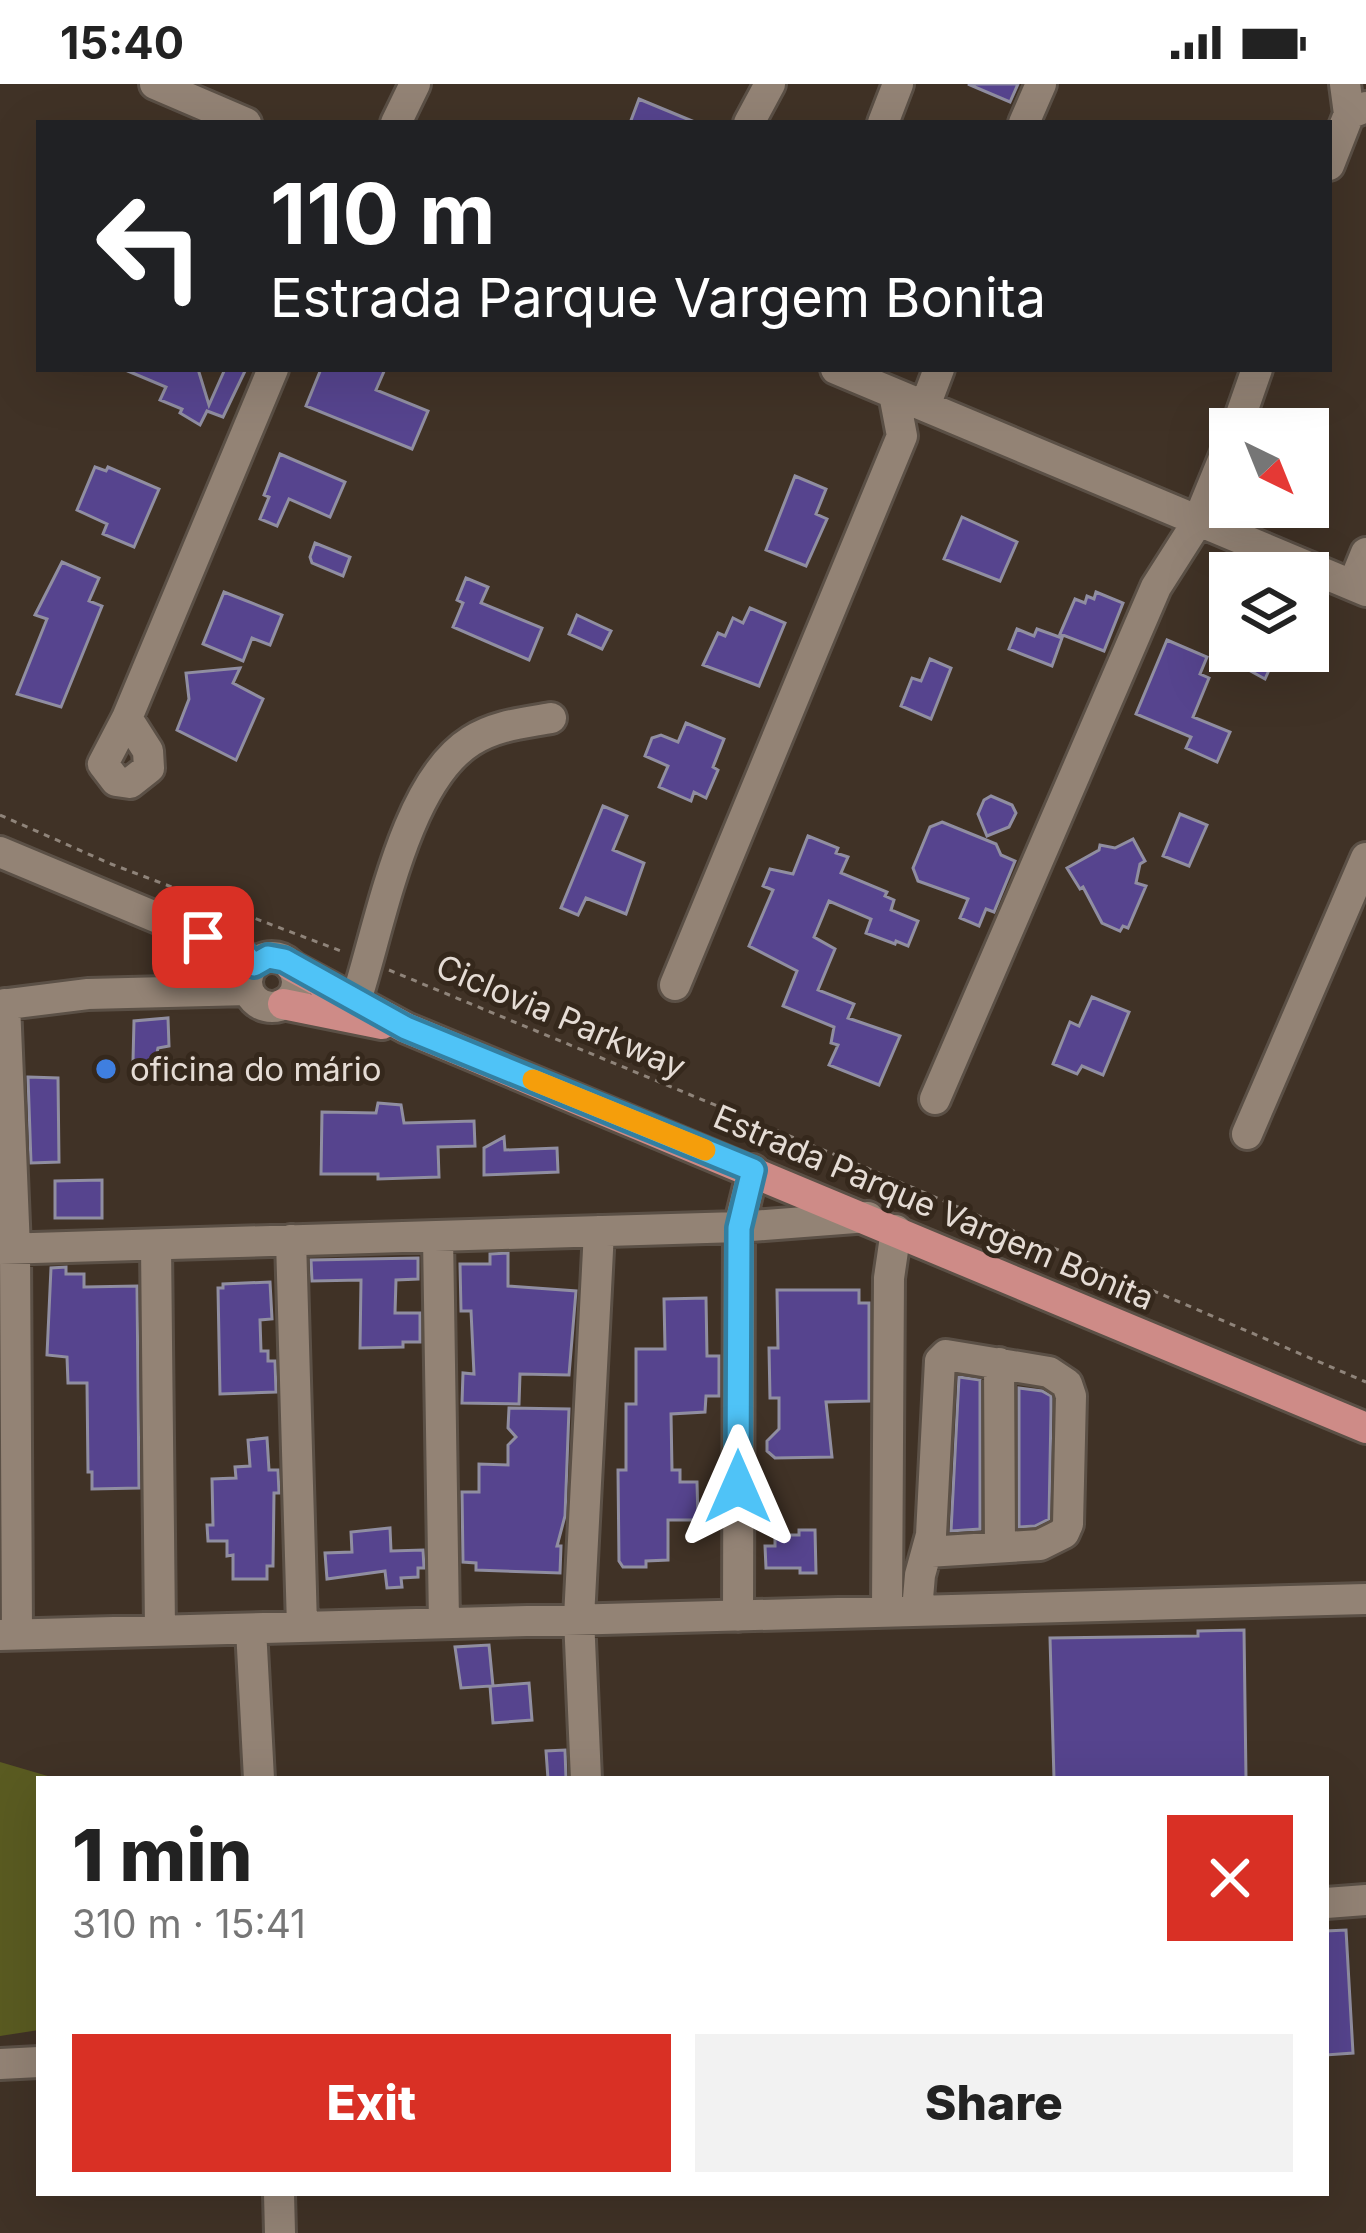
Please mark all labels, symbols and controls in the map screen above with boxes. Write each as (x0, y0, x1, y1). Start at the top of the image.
text: 15:40 (60, 15, 184, 70)
text: 110 m (270, 163, 496, 264)
icon: left (72, 168, 228, 324)
text: Estrada Parque Vargem Bonita (270, 265, 1046, 330)
north arrow (1209, 408, 1329, 528)
map controls (1209, 408, 1329, 672)
button: layers (1209, 552, 1329, 672)
pin (152, 886, 254, 988)
icon: arrive (170, 904, 236, 970)
street label: Ciclovia Parkway (430, 945, 692, 1087)
place label: oficina do mário (130, 1049, 382, 1089)
marker: oficina do mário (93, 1056, 119, 1082)
street label: Estrada Parque Vargem Bonita (708, 1096, 1160, 1318)
position arrow (675, 1424, 801, 1550)
text: 1 min (72, 1811, 252, 1898)
button: close (1167, 1815, 1293, 1941)
text: 310 m · 15:41 (72, 1900, 306, 1947)
button: Exit (72, 2034, 671, 2172)
button: Share (695, 2034, 1293, 2172)

